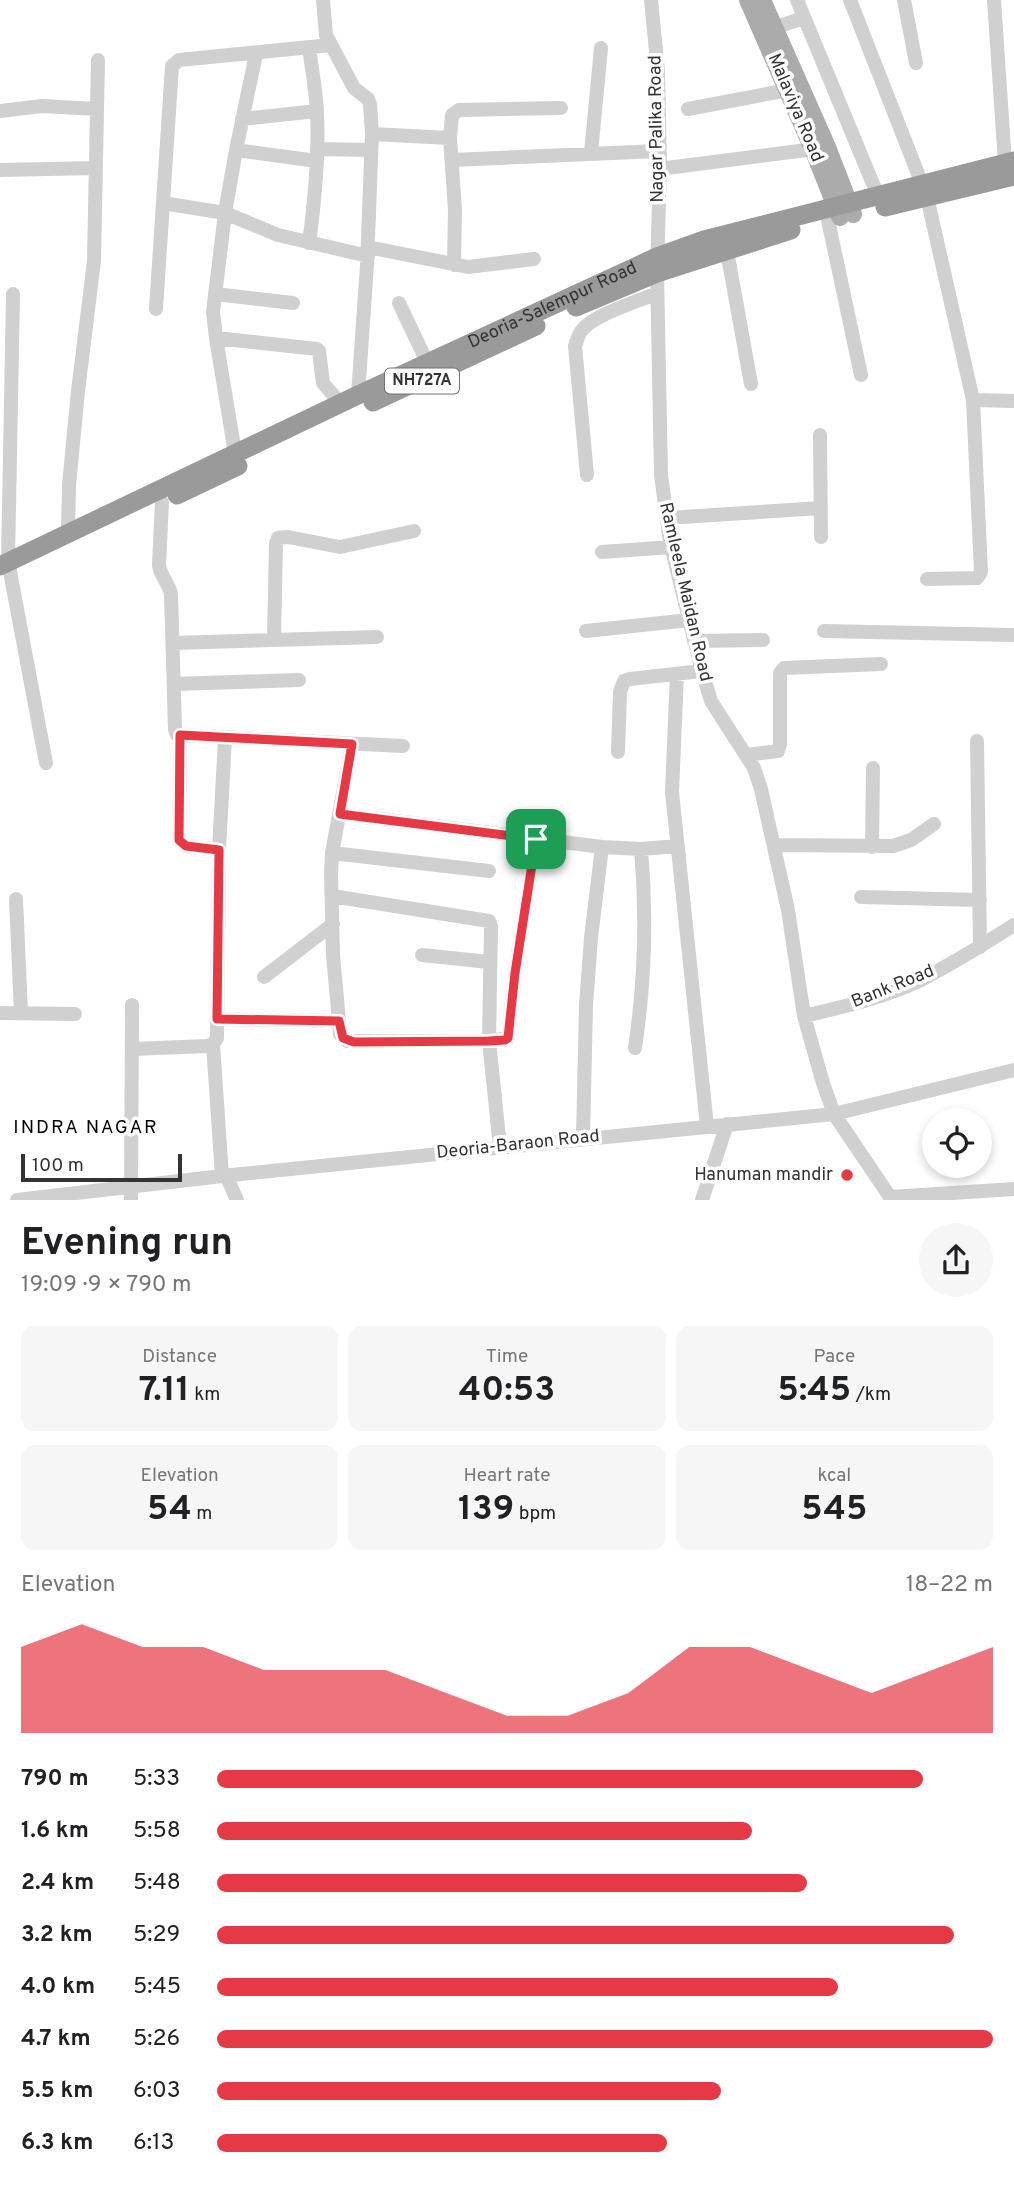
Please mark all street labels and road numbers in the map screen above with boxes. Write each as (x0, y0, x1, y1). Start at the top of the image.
street label: Malaviya Road (762, 50, 828, 166)
street label: Nagar Palika Road (644, 55, 670, 203)
street label: Deoria-Salempur Road (464, 256, 641, 354)
road number: NH727A (385, 368, 459, 394)
street label: Ramleela Maidan Road (653, 500, 717, 684)
street label: Bank Road (848, 960, 938, 1014)
street label: Deoria-Baraon Road (435, 1125, 601, 1165)

